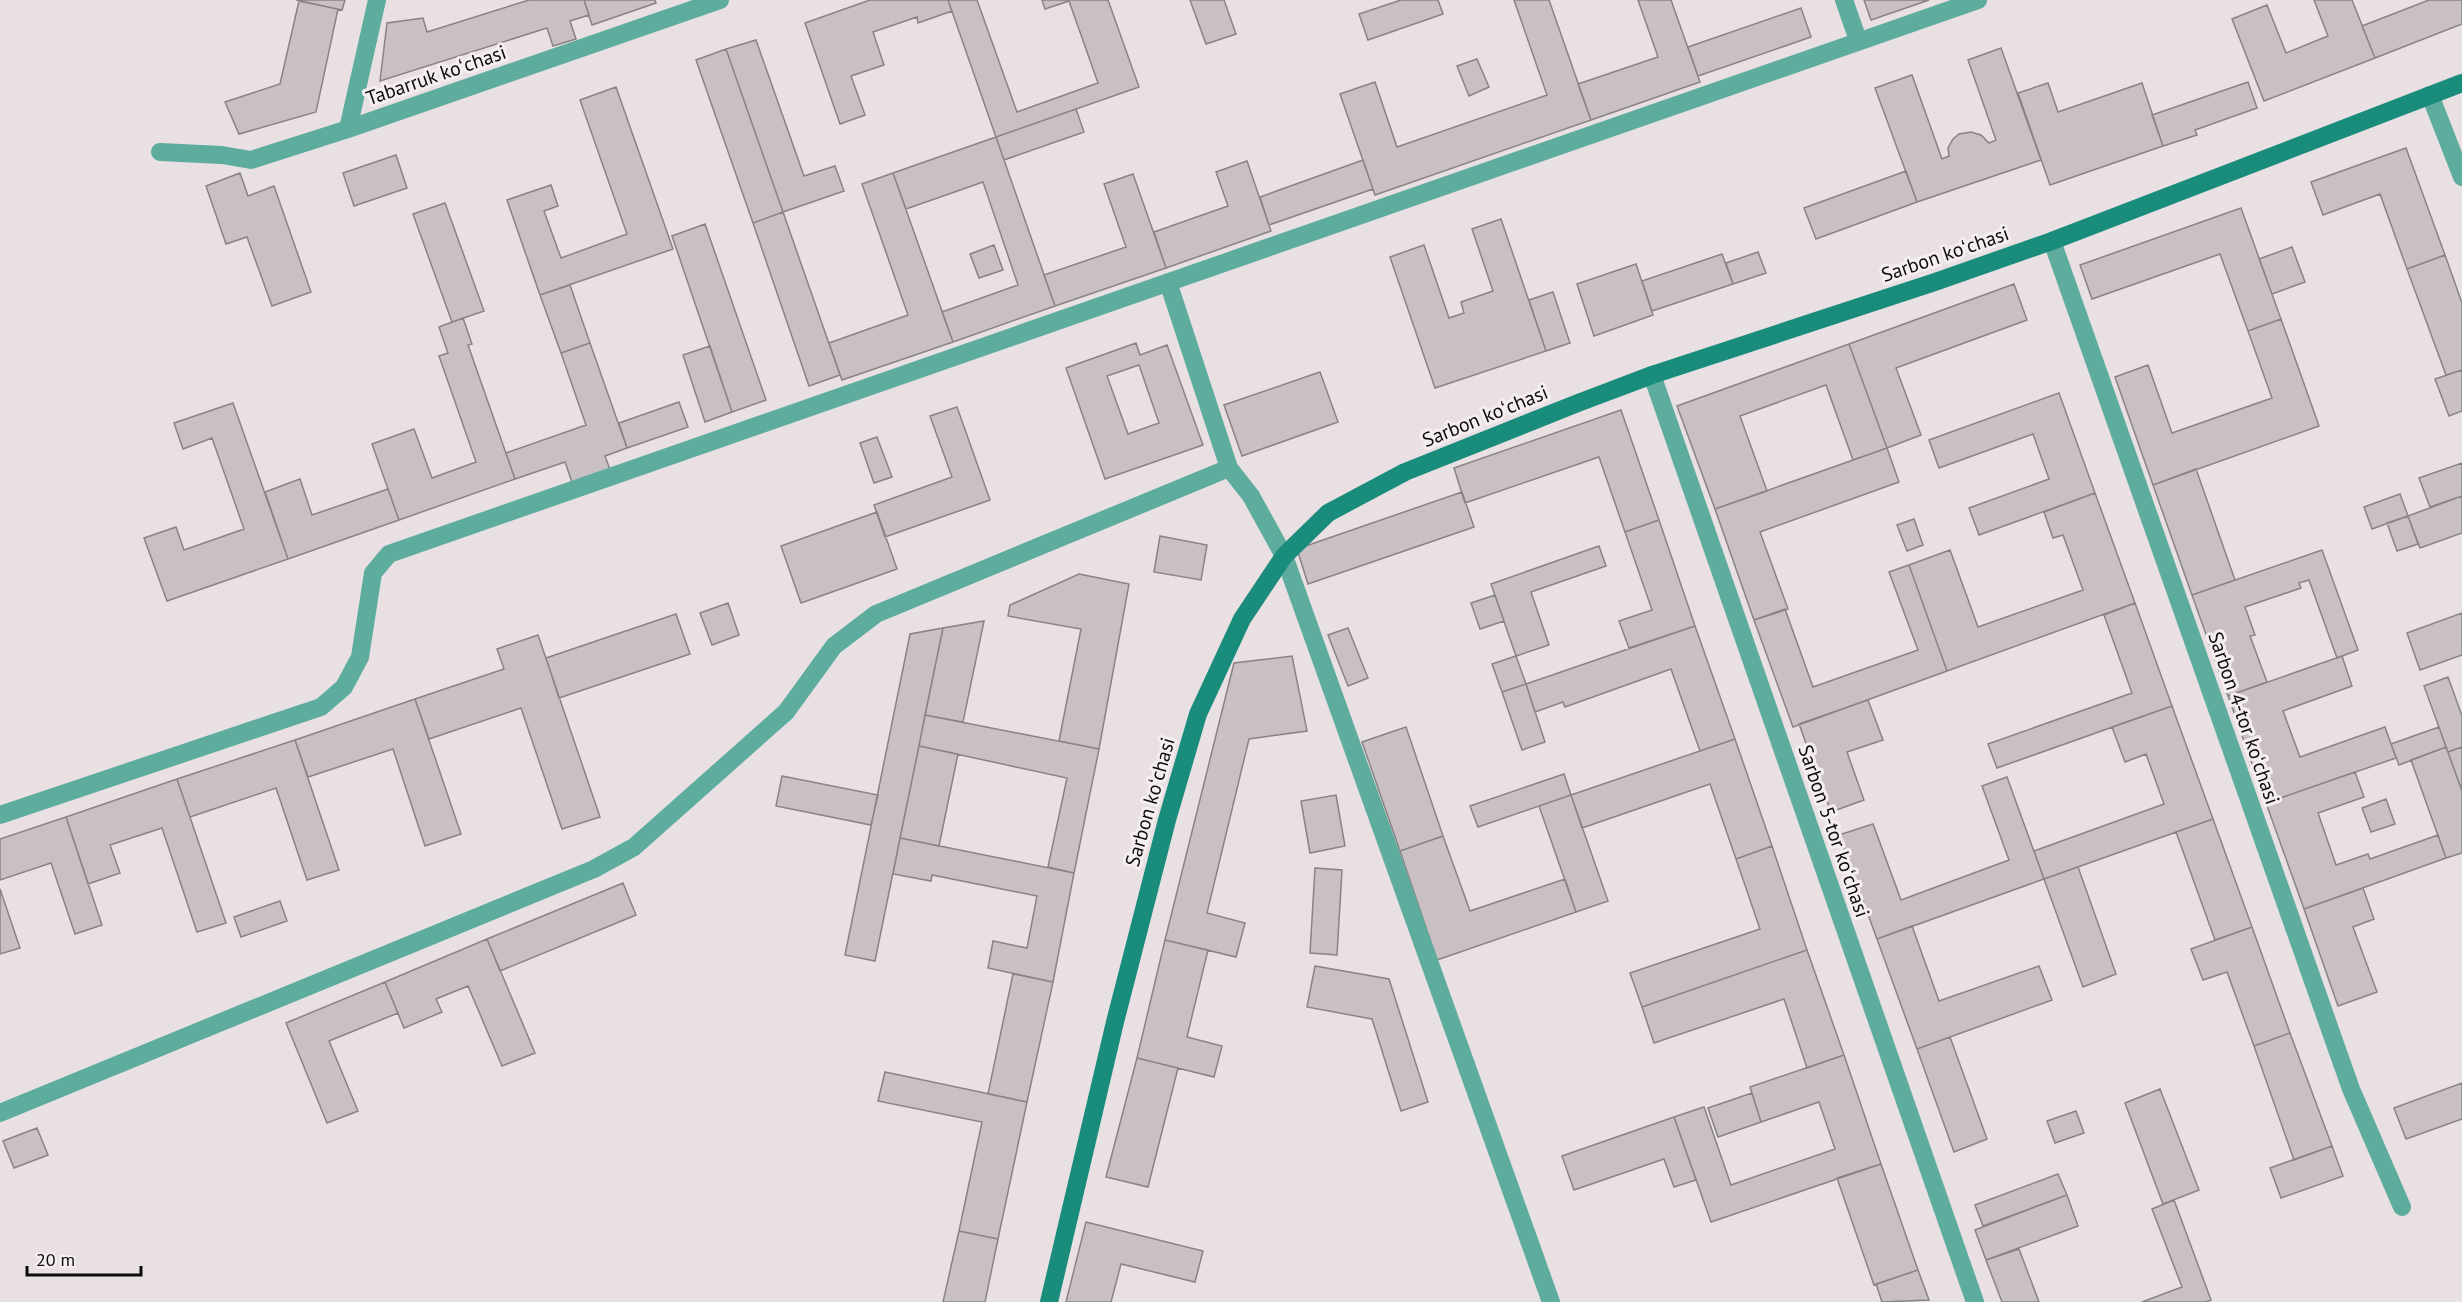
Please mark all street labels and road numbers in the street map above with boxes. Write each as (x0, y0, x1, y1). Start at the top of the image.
street label: Tabarruk koʻchasi (363, 39, 509, 111)
street label: Sarbon koʻchasi (1878, 220, 2012, 288)
street label: Sarbon koʻchasi (1418, 379, 1552, 453)
street label: Sarbon 4-tor koʻchasi (2202, 628, 2286, 808)
street label: Sarbon koʻchasi (1119, 734, 1181, 870)
street label: Sarbon 5-tor koʻchasi (1792, 741, 1876, 921)

